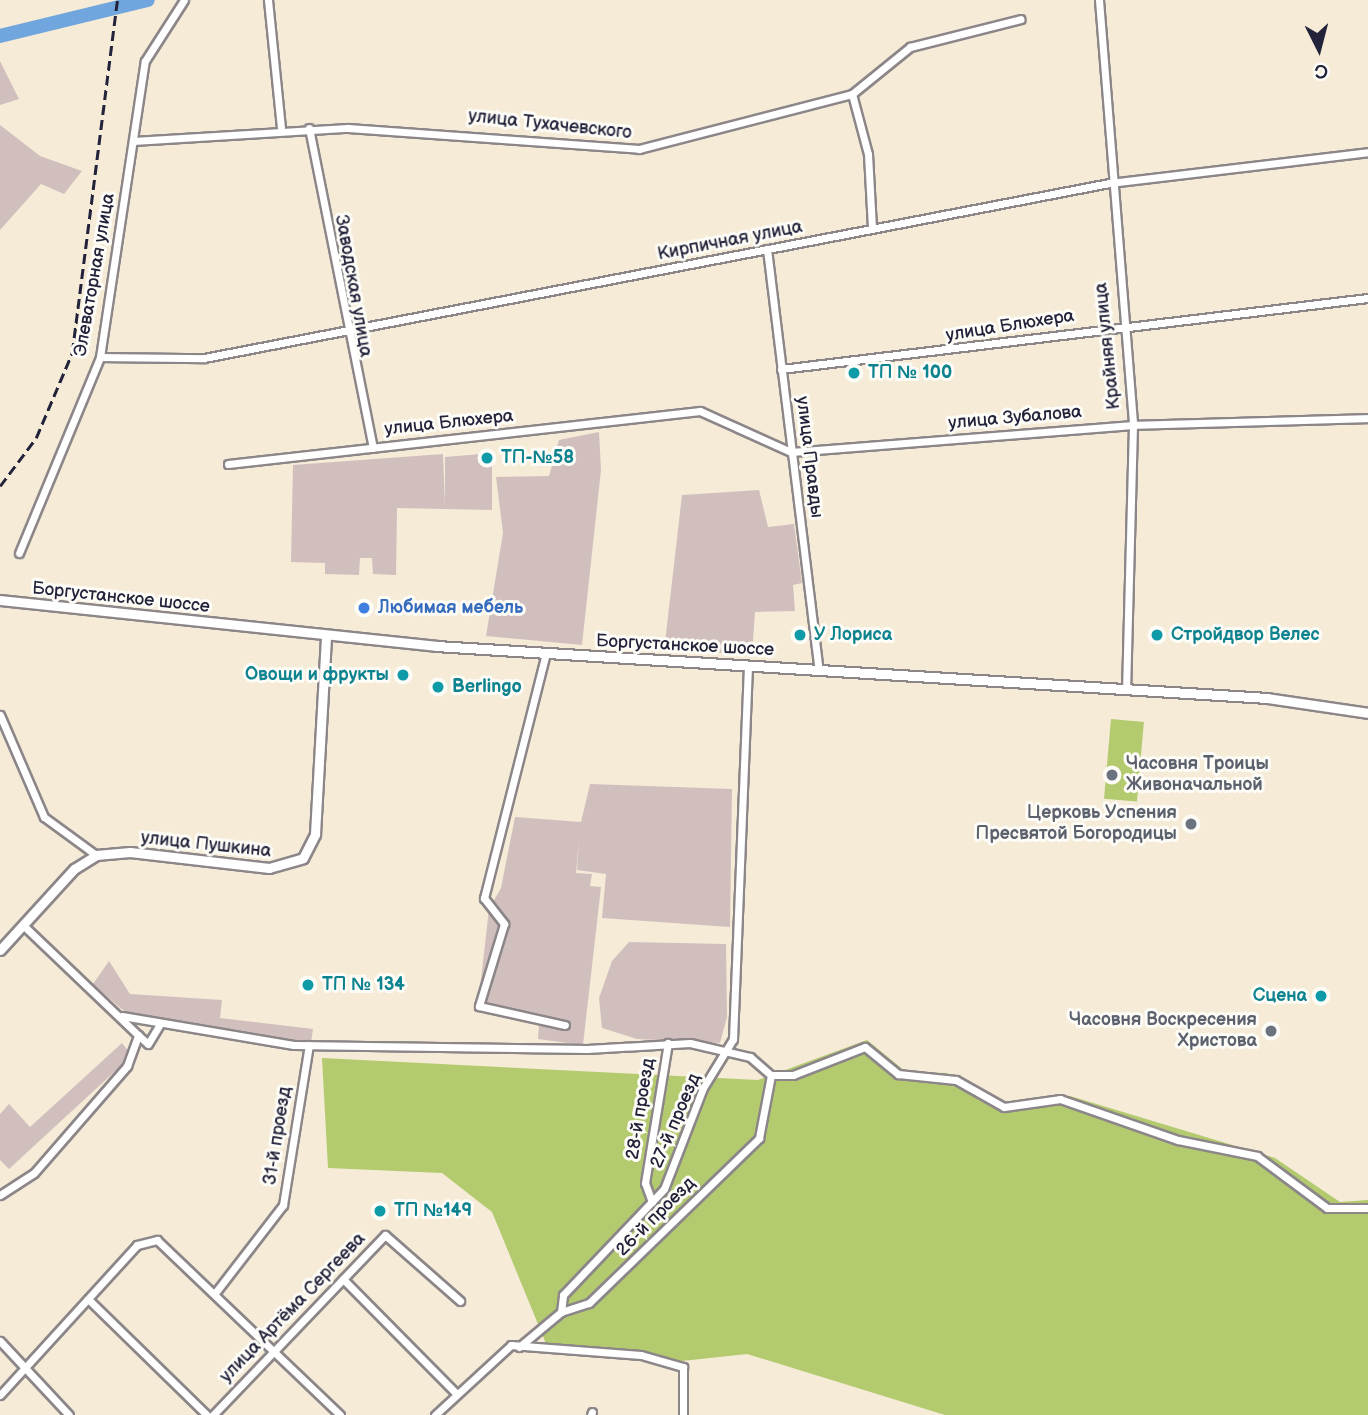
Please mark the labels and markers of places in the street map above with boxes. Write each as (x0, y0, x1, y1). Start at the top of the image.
place label: ТП № 100 (868, 362, 952, 384)
marker: ТП № 100 (846, 365, 862, 381)
place label: ТП-№58 (501, 447, 574, 469)
marker: ТП-№58 (479, 450, 495, 466)
place label: Любимая мебель (378, 597, 523, 619)
marker: Любимая мебель (356, 600, 372, 616)
place label: У Лориса (814, 624, 892, 646)
place label: Стройдвор Велес (1171, 624, 1319, 646)
marker: У Лориса (792, 627, 808, 643)
marker: Стройдвор Велес (1149, 627, 1165, 643)
place label: Овощи и фрукты (245, 664, 389, 686)
marker: Овощи и фрукты (395, 667, 411, 683)
place label: Berlingo (452, 676, 522, 698)
marker: Berlingo (430, 679, 446, 695)
place label: Часовня Троицы Живоначальной (1126, 754, 1269, 796)
marker: Часовня Троицы Живоначальной (1104, 767, 1120, 783)
place label: Церковь Успения Пресвятой Богородицы (975, 803, 1177, 846)
marker: Церковь Успения Пресвятой Богородицы (1183, 816, 1199, 832)
place label: ТП № 134 (322, 974, 405, 996)
marker: ТП № 134 (300, 977, 316, 993)
place label: Сцена (1253, 985, 1307, 1007)
marker: Сцена (1313, 988, 1329, 1004)
place label: Часовня Воскресения Христова (1069, 1010, 1257, 1052)
marker: Часовня Воскресения Христова (1263, 1023, 1279, 1039)
place label: ТП №149 (394, 1200, 472, 1222)
marker: ТП №149 (372, 1203, 388, 1219)

